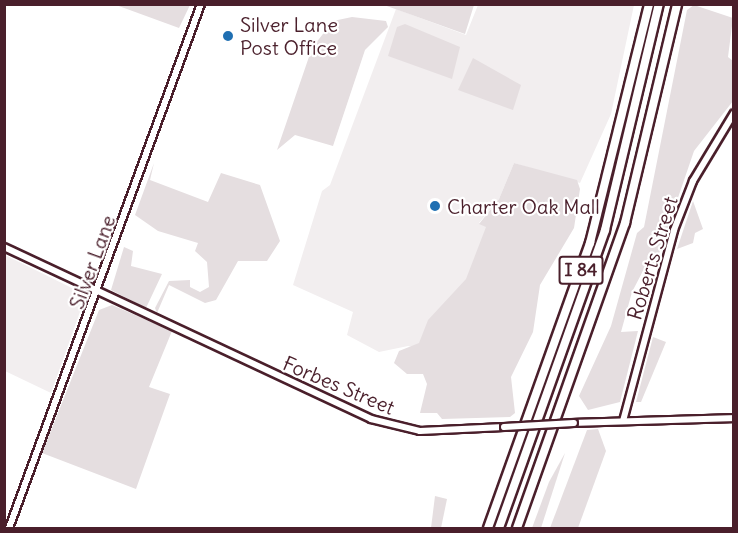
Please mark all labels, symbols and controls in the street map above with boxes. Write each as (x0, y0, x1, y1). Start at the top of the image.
place label: Silver Lane Post Office (240, 13, 338, 60)
marker: Silver Lane Post Office (221, 29, 235, 43)
street label: Roberts Street (622, 193, 682, 323)
place label: Charter Oak Mall (447, 194, 600, 218)
marker: Charter Oak Mall (428, 199, 442, 213)
street label: Silver Lane (64, 212, 120, 312)
road number: I 84 (558, 255, 604, 285)
street label: Forbes Street (280, 351, 398, 419)

